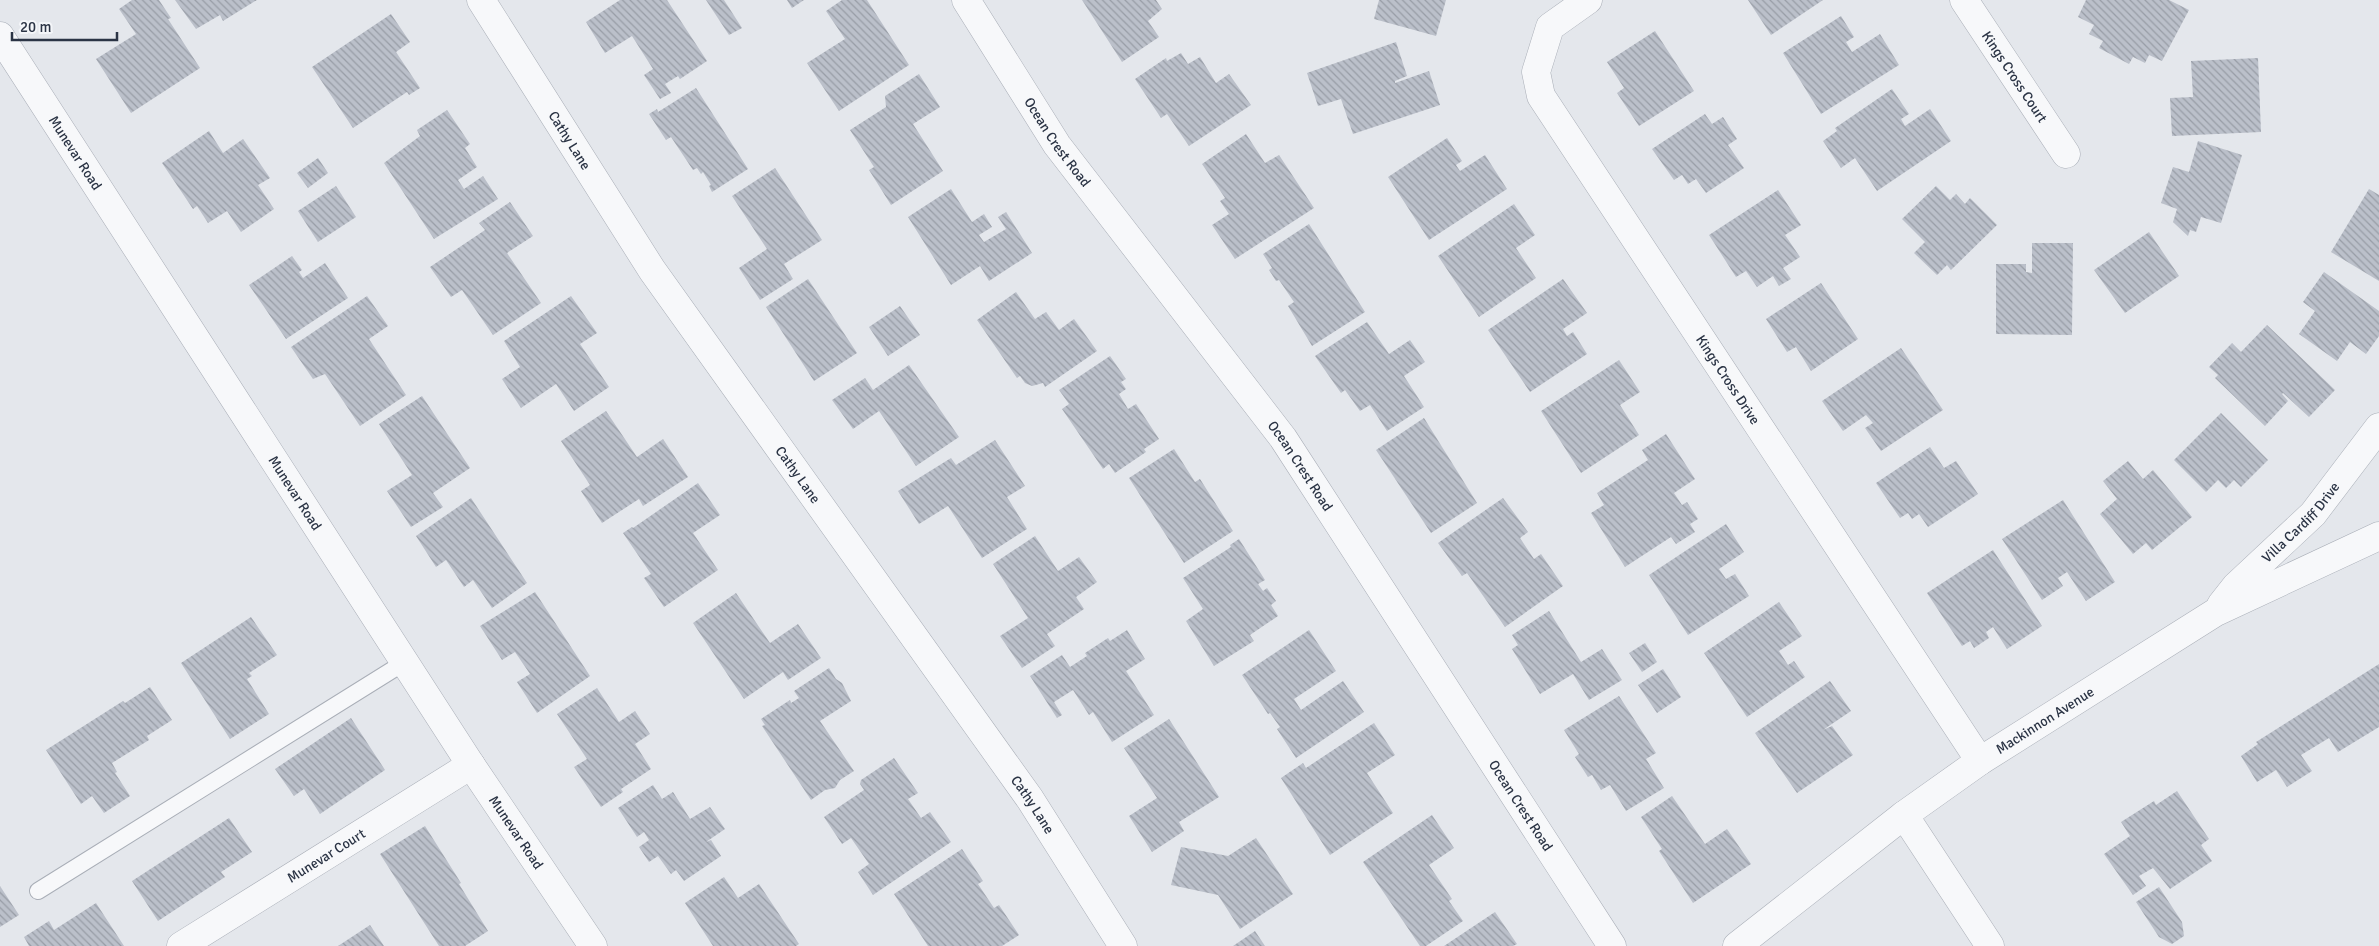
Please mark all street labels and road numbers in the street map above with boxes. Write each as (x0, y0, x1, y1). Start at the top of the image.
street label: Kings Cross Court (1978, 28, 2051, 126)
street label: Ocean Crest Road (1020, 94, 1094, 190)
street label: Cathy Lane (545, 108, 594, 173)
street label: Munevar Road (45, 113, 105, 193)
street label: Kings Cross Drive (1692, 332, 1763, 428)
street label: Ocean Crest Road (1264, 417, 1336, 515)
street label: Cathy Lane (772, 443, 824, 507)
street label: Munevar Road (265, 453, 325, 534)
street label: Villa Cardiff Drive (2258, 479, 2343, 566)
street label: Mackinnon Avenue (1993, 683, 2097, 758)
street label: Ocean Crest Road (1485, 757, 1556, 854)
street label: Cathy Lane (1007, 772, 1058, 837)
street label: Munevar Road (485, 792, 547, 873)
street label: Munevar Court (284, 825, 369, 887)

